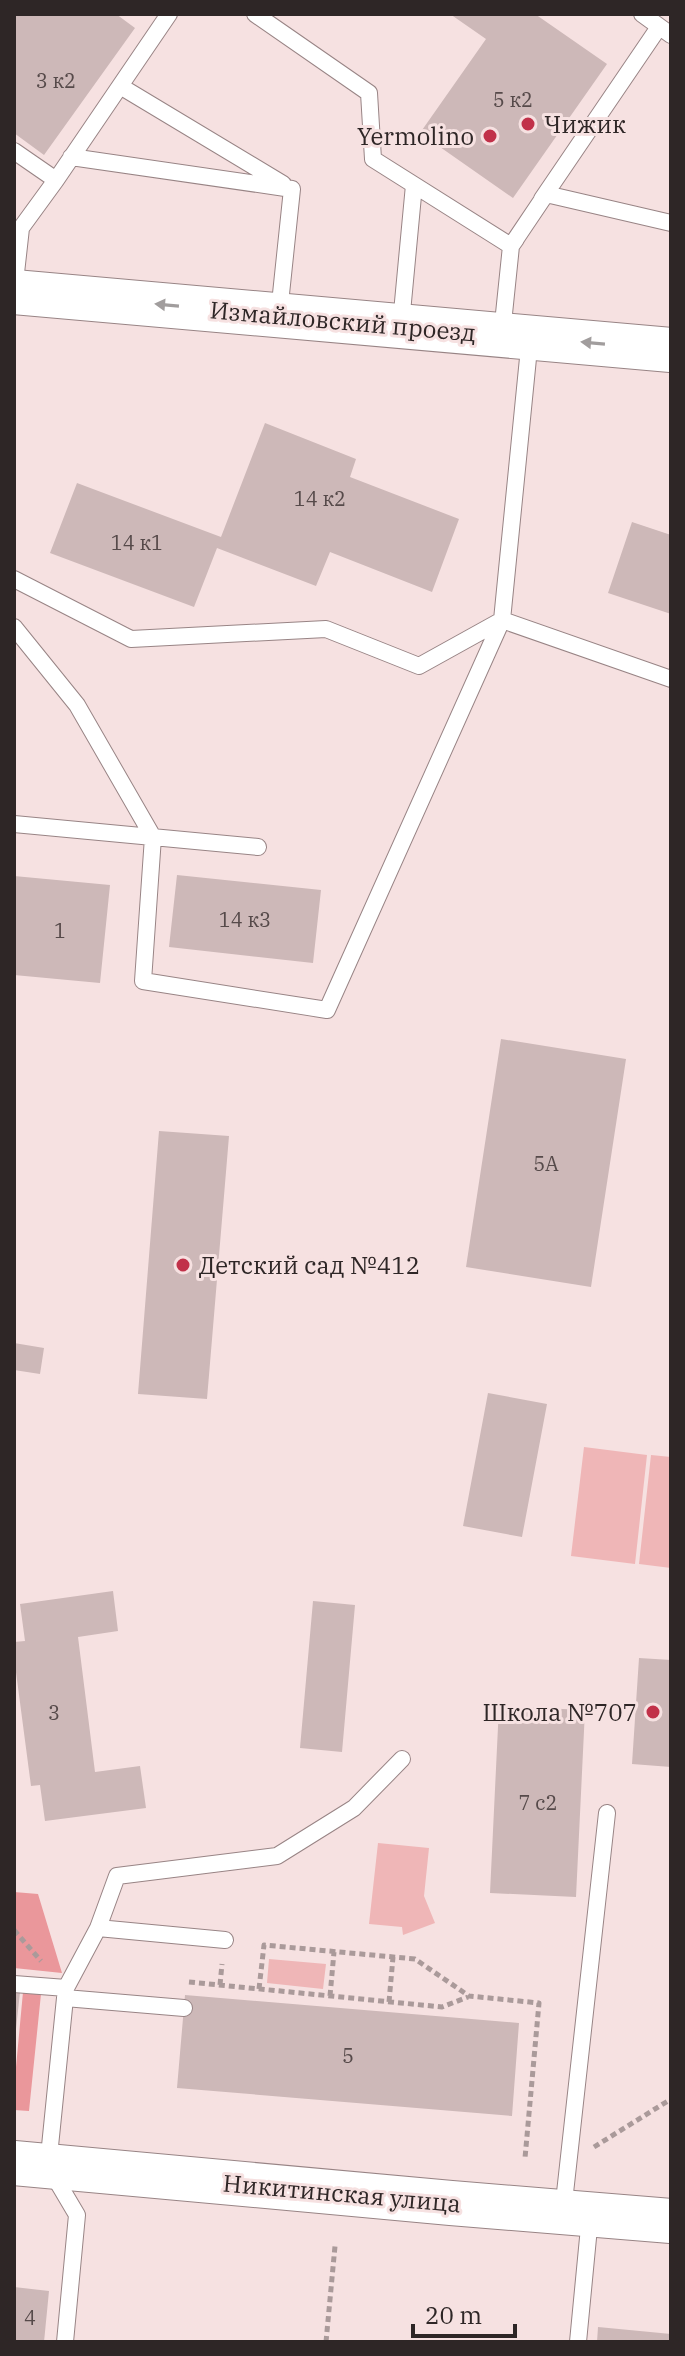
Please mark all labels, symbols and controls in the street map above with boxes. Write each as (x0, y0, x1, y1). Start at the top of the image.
house number: 3 к2 (36, 67, 76, 94)
house number: 5 к2 (493, 86, 533, 113)
place label: Чижик (544, 108, 626, 140)
marker: Чижик (519, 115, 537, 133)
place label: Yermolino (357, 120, 474, 152)
marker: Yermolino (481, 127, 499, 145)
street label: Измайловский проезд (209, 293, 477, 349)
one-way arrow (154, 298, 179, 311)
one-way arrow (580, 336, 605, 349)
house number: 14 к2 (294, 485, 346, 512)
house number: 14 к1 (111, 529, 163, 556)
house number: 14 к3 (219, 906, 271, 933)
house number: 1 (54, 917, 66, 944)
house number: 5А (533, 1150, 559, 1177)
place label: Детский сад №412 (199, 1249, 420, 1281)
marker: Детский сад №412 (174, 1256, 192, 1274)
place label: Школа №707 (482, 1696, 637, 1728)
house number: 3 (48, 1699, 60, 1726)
marker: Школа №707 (644, 1703, 662, 1721)
house number: 7 с2 (519, 1789, 557, 1816)
house number: 5 (342, 2042, 354, 2069)
street label: Никитинская улица (222, 2167, 462, 2219)
scale bar (413, 2288, 515, 2338)
text: 20 m (425, 2299, 482, 2331)
house number: 4 (24, 2304, 36, 2331)

